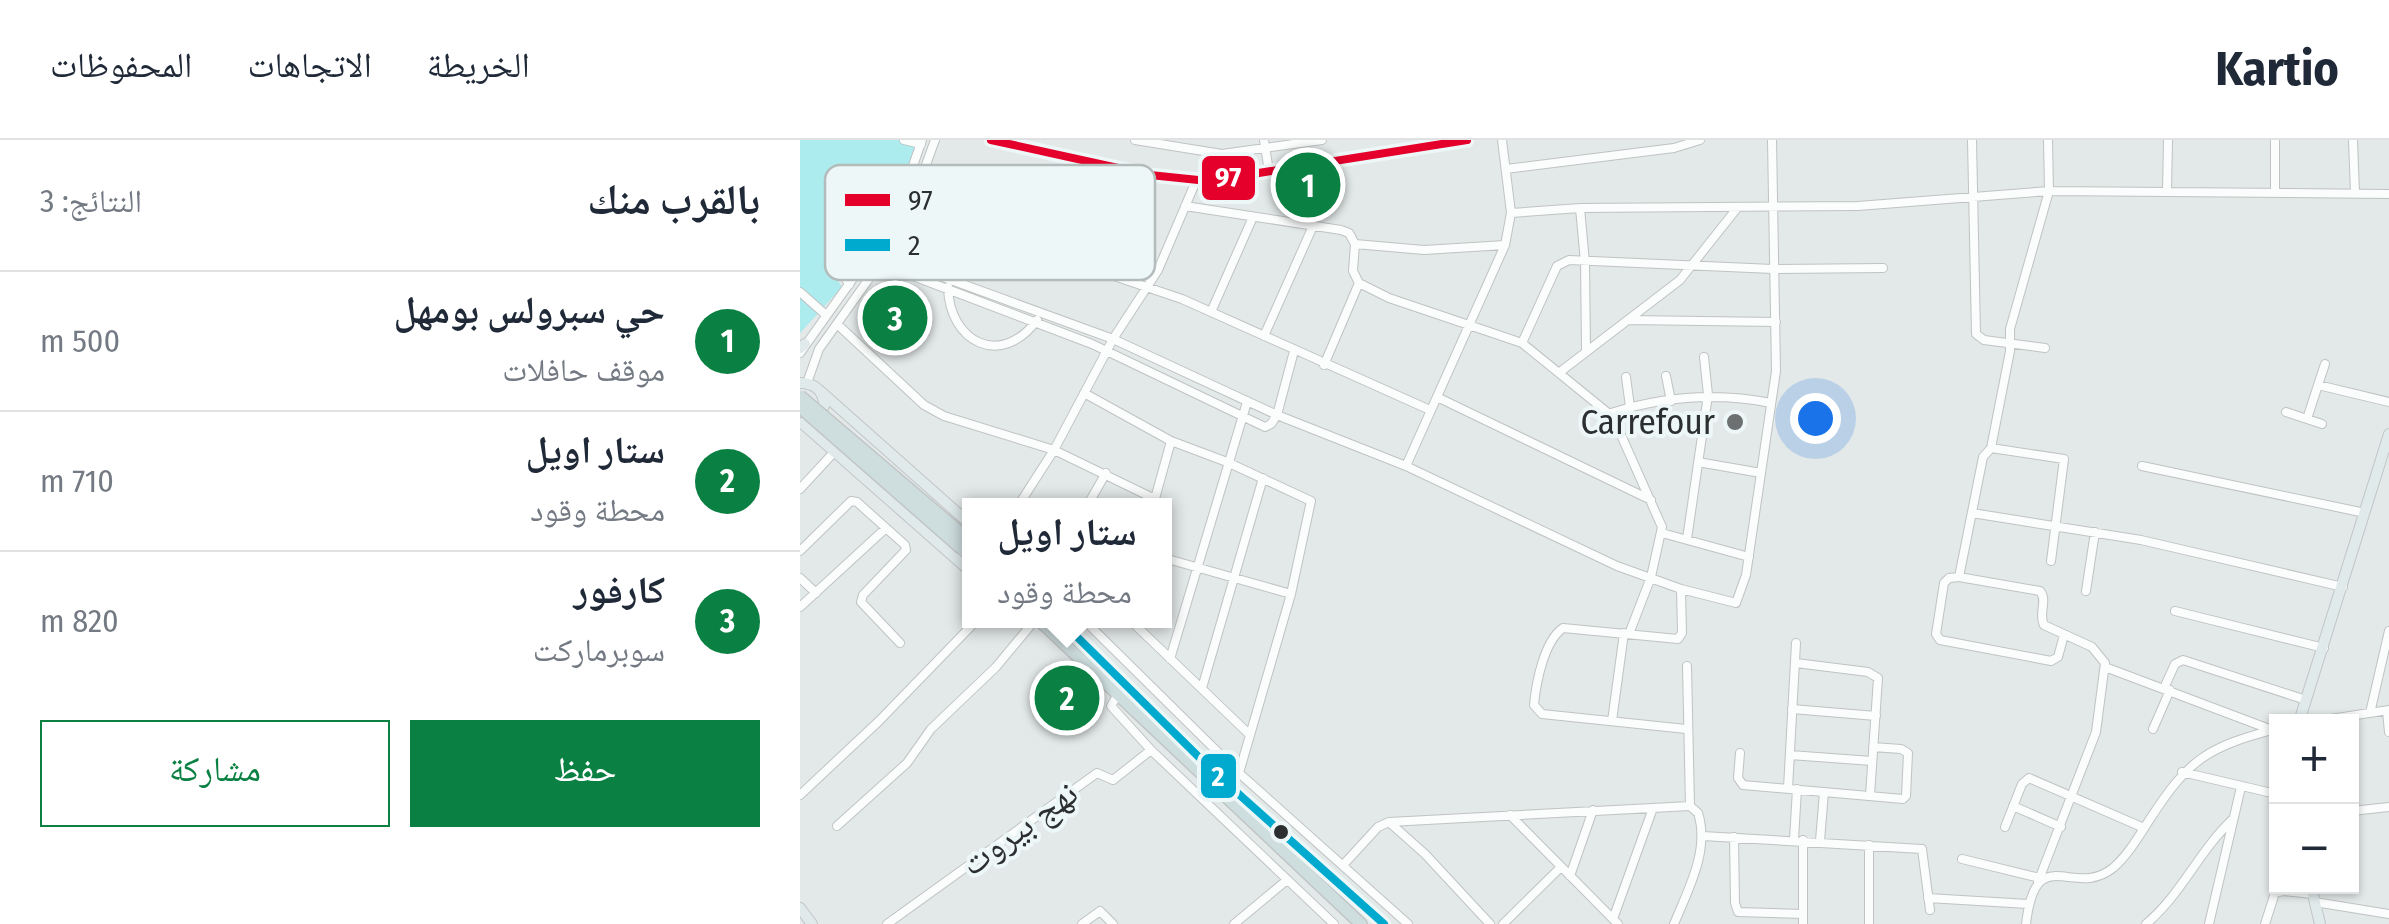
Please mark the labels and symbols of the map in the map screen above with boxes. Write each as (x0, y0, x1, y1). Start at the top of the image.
pin: 1 (1276, 148, 1340, 222)
line badge: 97 (1200, 154, 1257, 202)
text: 97 (1215, 161, 1241, 194)
legend (825, 165, 1155, 280)
text: 97 (908, 184, 933, 217)
text: 2 (908, 229, 920, 262)
pin: 3 (862, 280, 928, 356)
your location (1790, 393, 1841, 444)
place label: Carrefour (1580, 401, 1715, 443)
marker: Carrefour (1724, 411, 1746, 433)
pin: 2 (1034, 660, 1100, 736)
line badge: 2 (1199, 752, 1238, 800)
text: 2 (1211, 760, 1225, 793)
street label: نهج بيروت (952, 772, 1086, 885)
unlabelled marker (1271, 822, 1291, 842)

